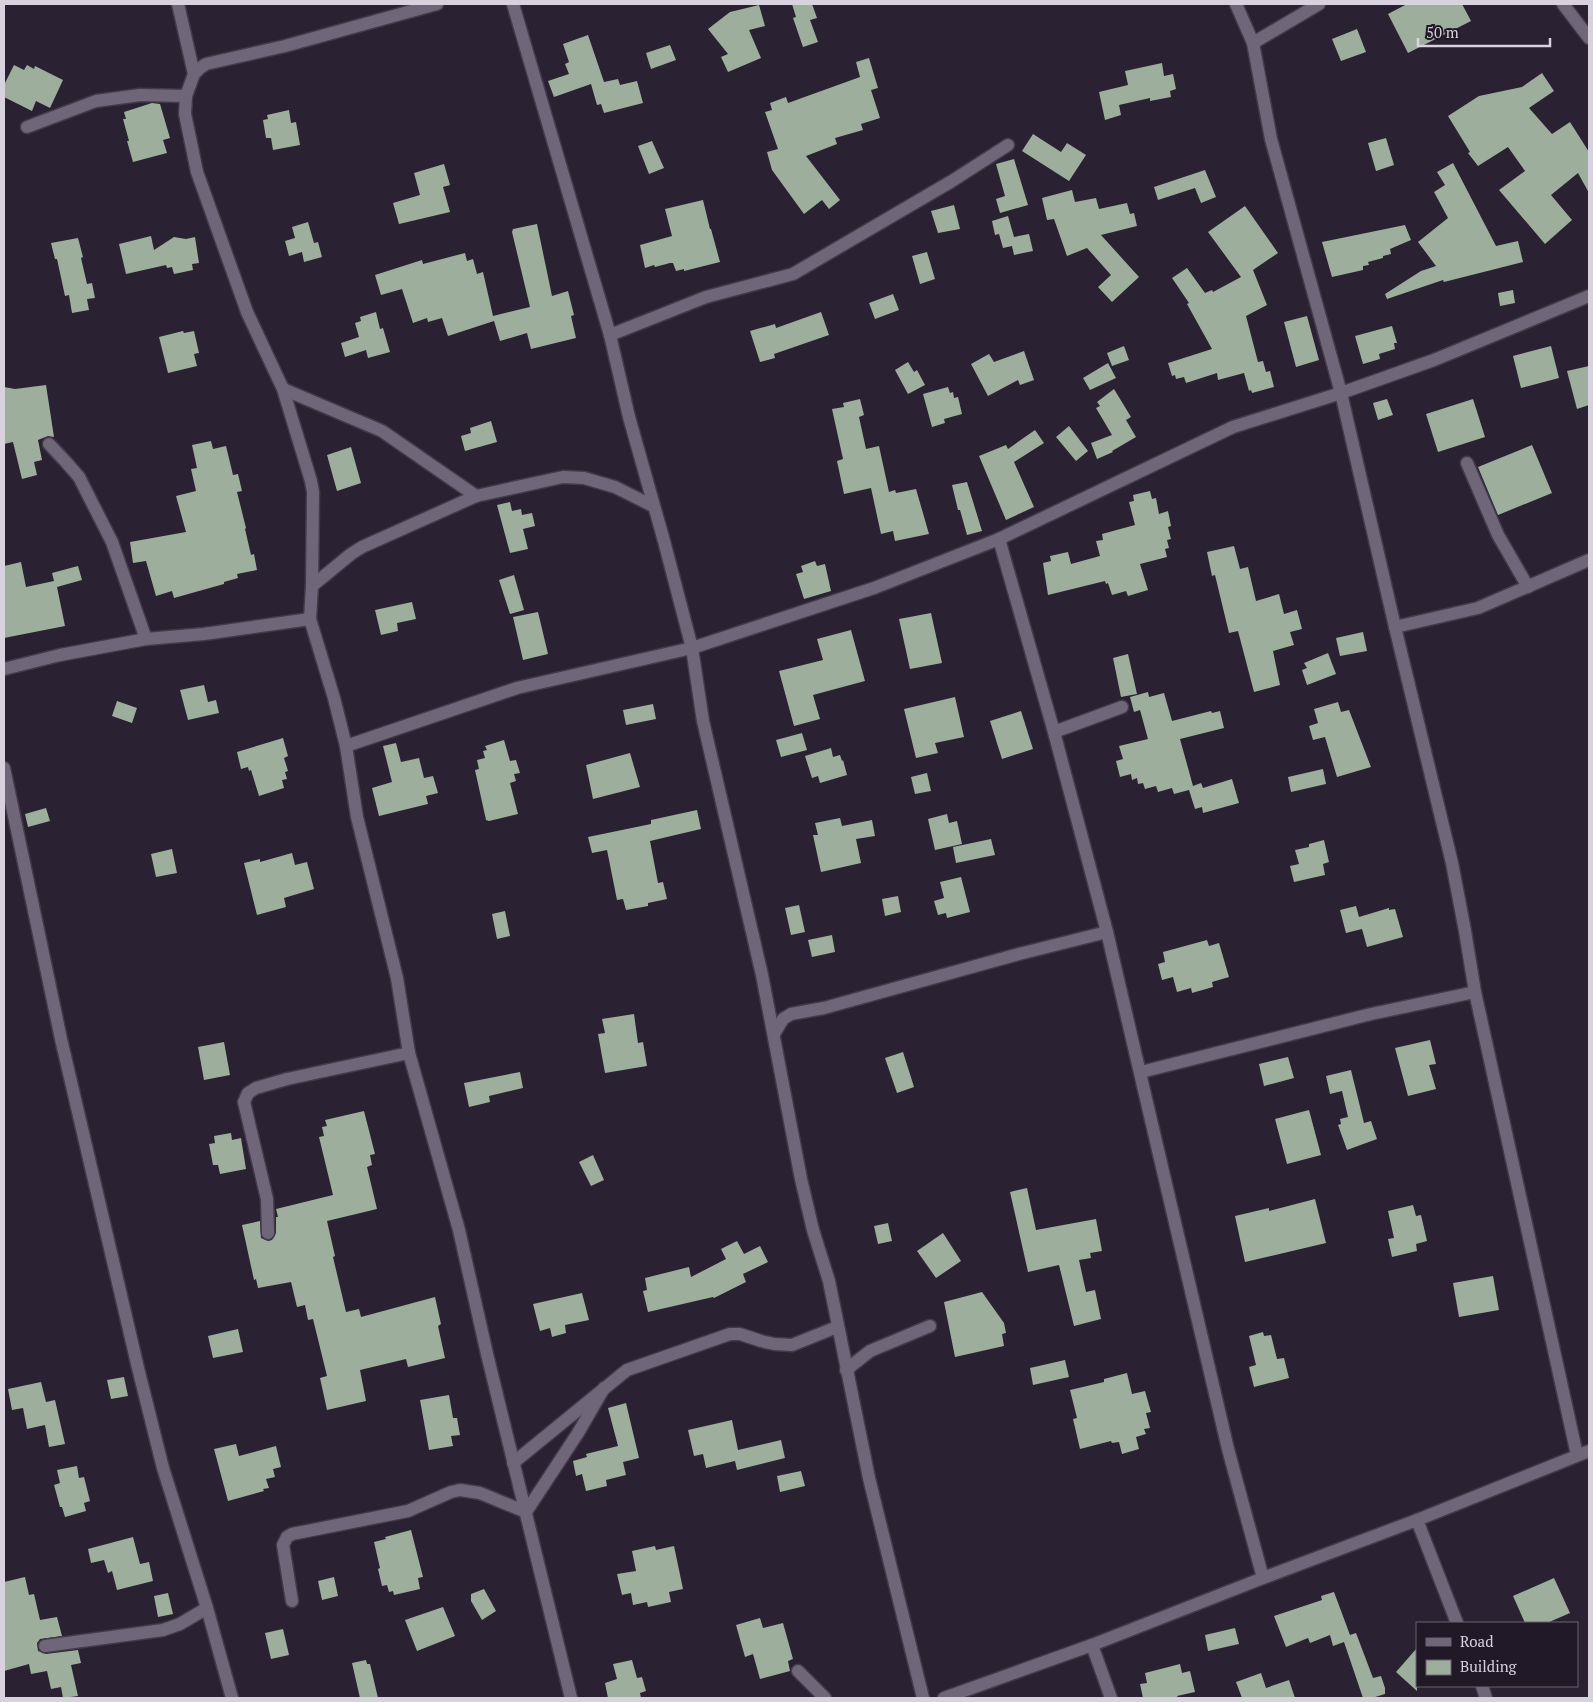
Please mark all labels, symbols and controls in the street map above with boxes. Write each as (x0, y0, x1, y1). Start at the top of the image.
scale bar (1418, 15, 1550, 47)
text: 50 m (1426, 22, 1459, 42)
legend (1416, 1622, 1578, 1687)
text: Road (1460, 1631, 1493, 1651)
text: Building (1460, 1656, 1518, 1676)

